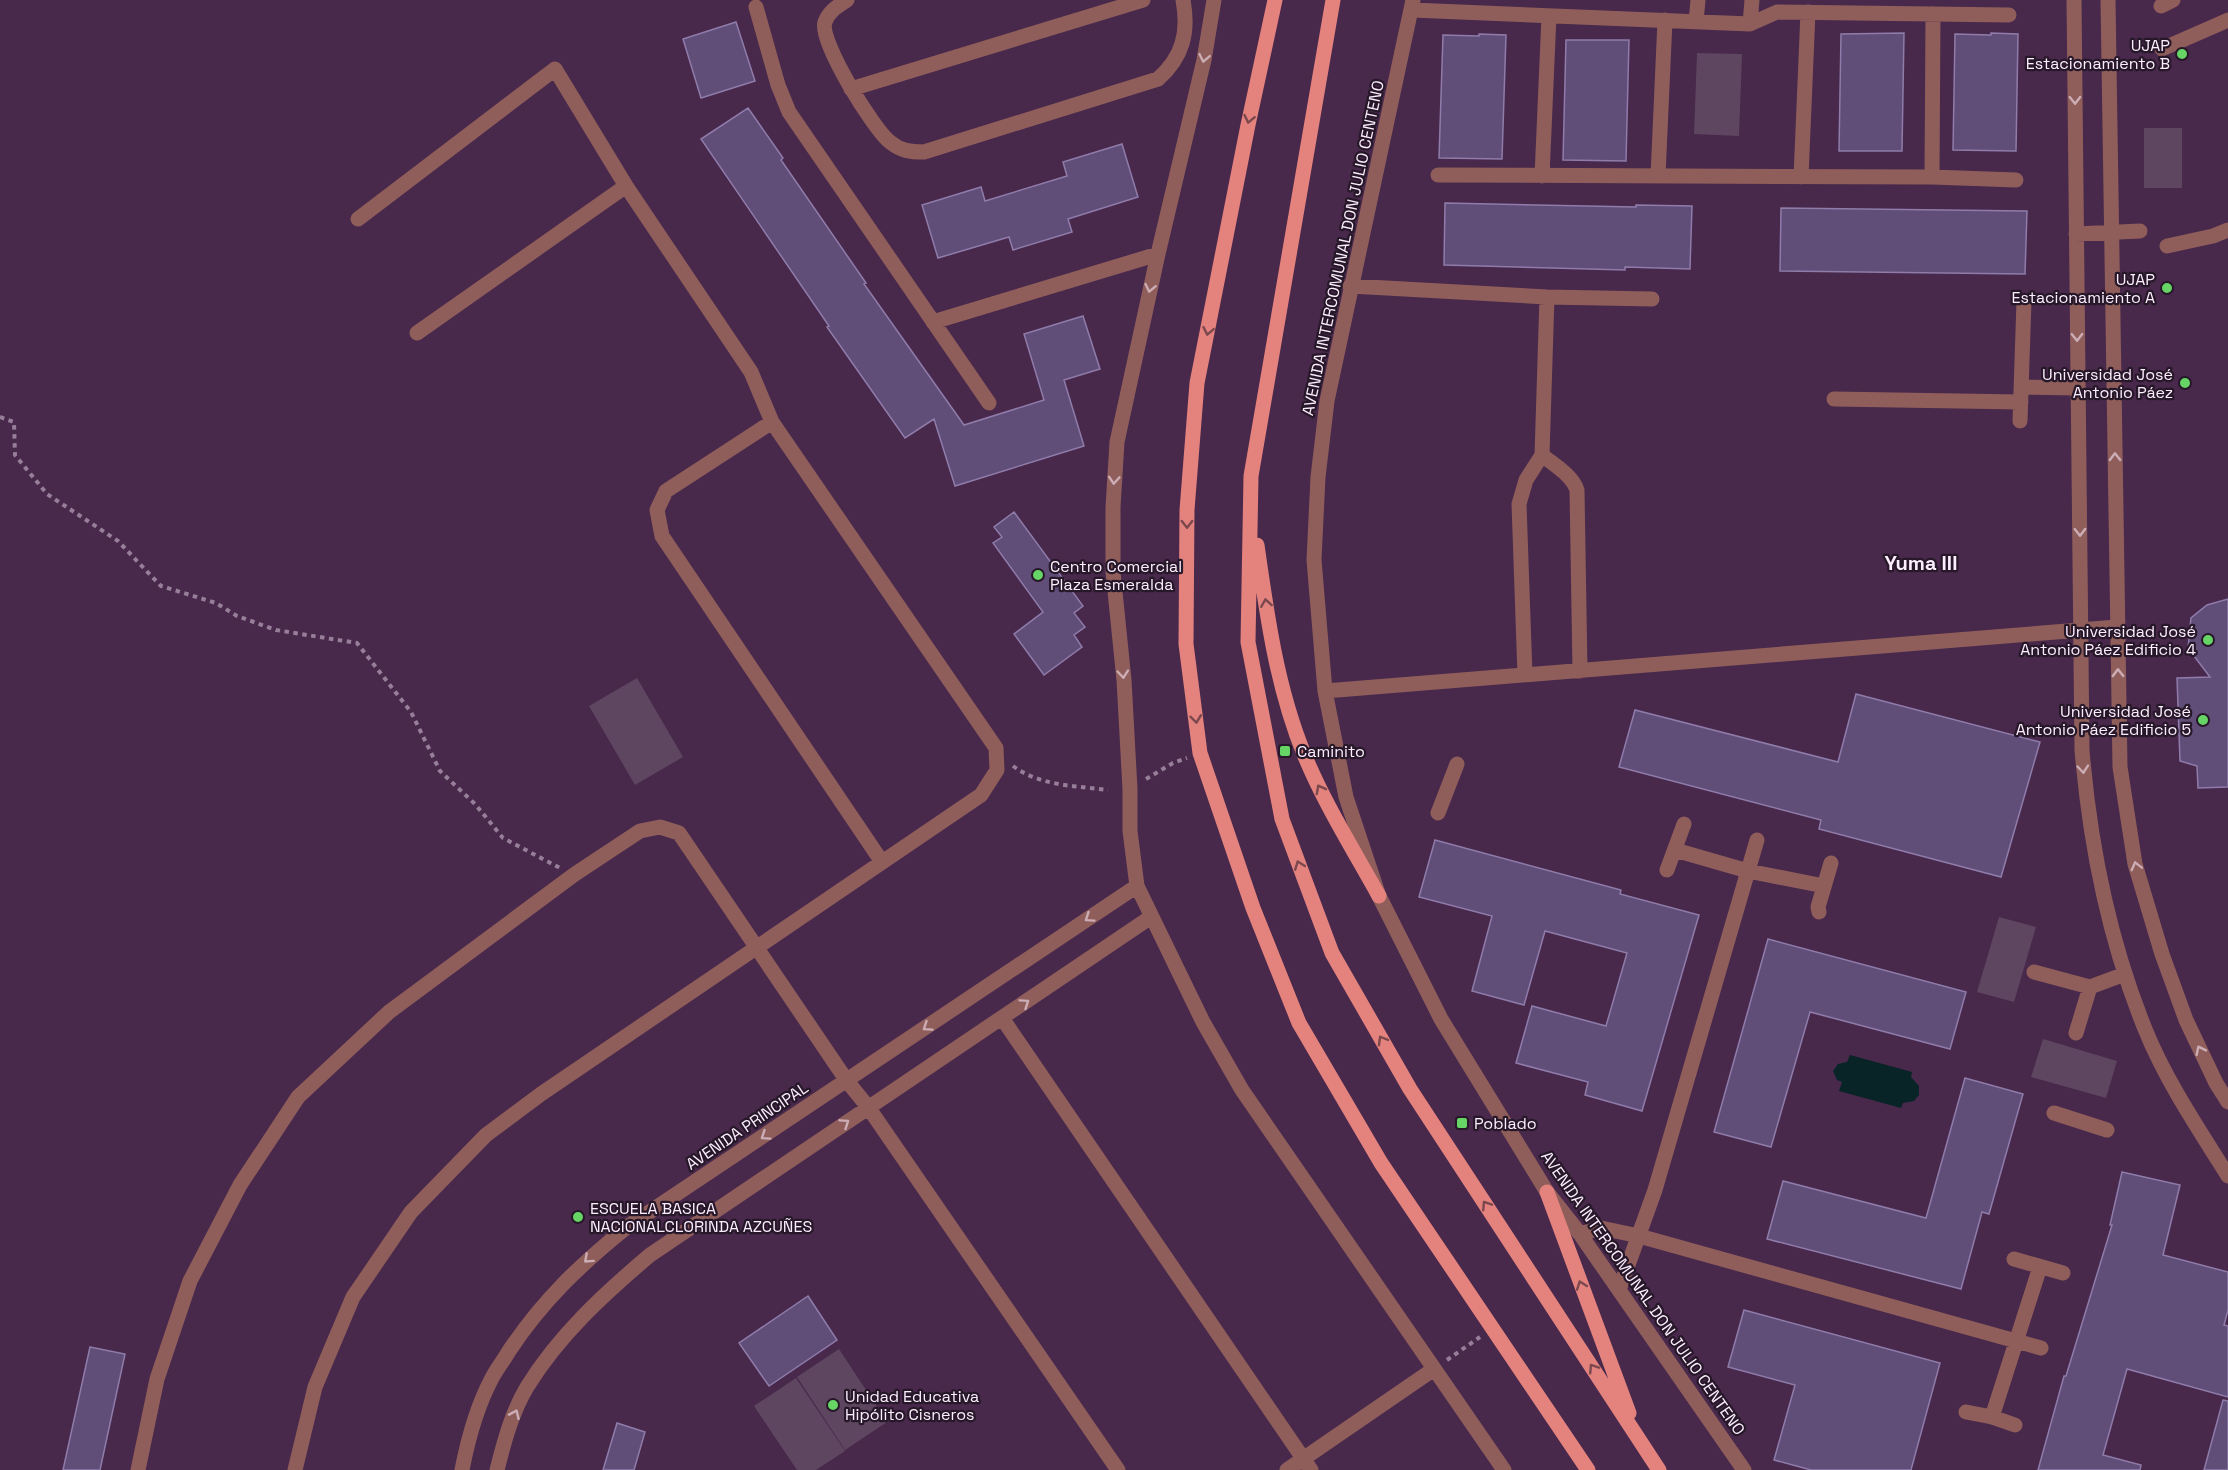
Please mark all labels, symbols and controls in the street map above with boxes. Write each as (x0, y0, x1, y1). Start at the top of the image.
place label: UJAP Estacionamiento B (2026, 35, 2170, 74)
marker: UJAP Estacionamiento B (2175, 47, 2189, 61)
one-way arrow (1198, 52, 1211, 62)
street label: AVENIDA INTERCOMUNAL DON JULIO CENTENO (1297, 79, 1389, 417)
one-way arrow (2069, 96, 2081, 105)
one-way arrow (1243, 113, 1256, 123)
place label: UJAP Estacionamiento A (2011, 269, 2155, 308)
marker: UJAP Estacionamiento A (2160, 281, 2174, 295)
one-way arrow (1145, 283, 1158, 293)
one-way arrow (1202, 325, 1215, 335)
one-way arrow (2071, 333, 2084, 342)
place label: Universidad José Antonio Páez (2042, 364, 2173, 403)
marker: Universidad José Antonio Páez (2178, 376, 2192, 390)
one-way arrow (2109, 452, 2121, 461)
one-way arrow (1108, 475, 1121, 484)
one-way arrow (1181, 520, 1193, 529)
one-way arrow (2074, 528, 2086, 537)
district label: Yuma III (1885, 550, 1957, 576)
place label: Centro Comercial Plaza Esmeralda (1050, 556, 1182, 595)
marker: Centro Comercial Plaza Esmeralda (1031, 568, 1045, 582)
one-way arrow (1260, 598, 1273, 608)
place label: Universidad José Antonio Páez Edificio 4 (2020, 621, 2196, 660)
marker: Universidad José Antonio Páez Edificio 4 (2201, 633, 2215, 647)
one-way arrow (2112, 668, 2125, 677)
one-way arrow (1116, 670, 1129, 679)
place label: Universidad José Antonio Páez Edificio 5 (2016, 701, 2191, 740)
marker: Universidad José Antonio Páez Edificio 5 (2196, 713, 2210, 727)
one-way arrow (1189, 714, 1202, 723)
place label: Caminito (1297, 741, 1365, 762)
marker: Caminito (1278, 744, 1292, 758)
one-way arrow (2076, 765, 2089, 774)
one-way arrow (1316, 785, 1328, 796)
one-way arrow (1293, 860, 1306, 870)
one-way arrow (2131, 861, 2144, 871)
one-way arrow (1084, 911, 1095, 922)
one-way arrow (1018, 999, 1029, 1010)
one-way arrow (923, 1020, 934, 1031)
one-way arrow (1378, 1036, 1389, 1046)
one-way arrow (2196, 1045, 2208, 1056)
street label: AVENIDA PRINCIPAL (682, 1077, 812, 1175)
place label: Poblado (1474, 1113, 1537, 1134)
marker: Poblado (1455, 1116, 1469, 1130)
one-way arrow (838, 1119, 849, 1130)
one-way arrow (761, 1128, 771, 1140)
street label: AVENIDA INTERCOMUNAL DON JULIO CENTENO (1536, 1147, 1750, 1439)
place label: ESCUELA BASICA NACIONALCLORINDA AZCUÑES (590, 1198, 812, 1237)
one-way arrow (1482, 1201, 1493, 1212)
marker: ESCUELA BASICA NACIONALCLORINDA AZCUÑES (571, 1210, 585, 1224)
one-way arrow (584, 1252, 595, 1263)
one-way arrow (1576, 1280, 1589, 1291)
one-way arrow (1589, 1364, 1600, 1375)
place label: Unidad Educativa Hipólito Cisneros (845, 1386, 979, 1425)
marker: Unidad Educativa Hipólito Cisneros (826, 1398, 840, 1412)
one-way arrow (507, 1410, 519, 1421)

